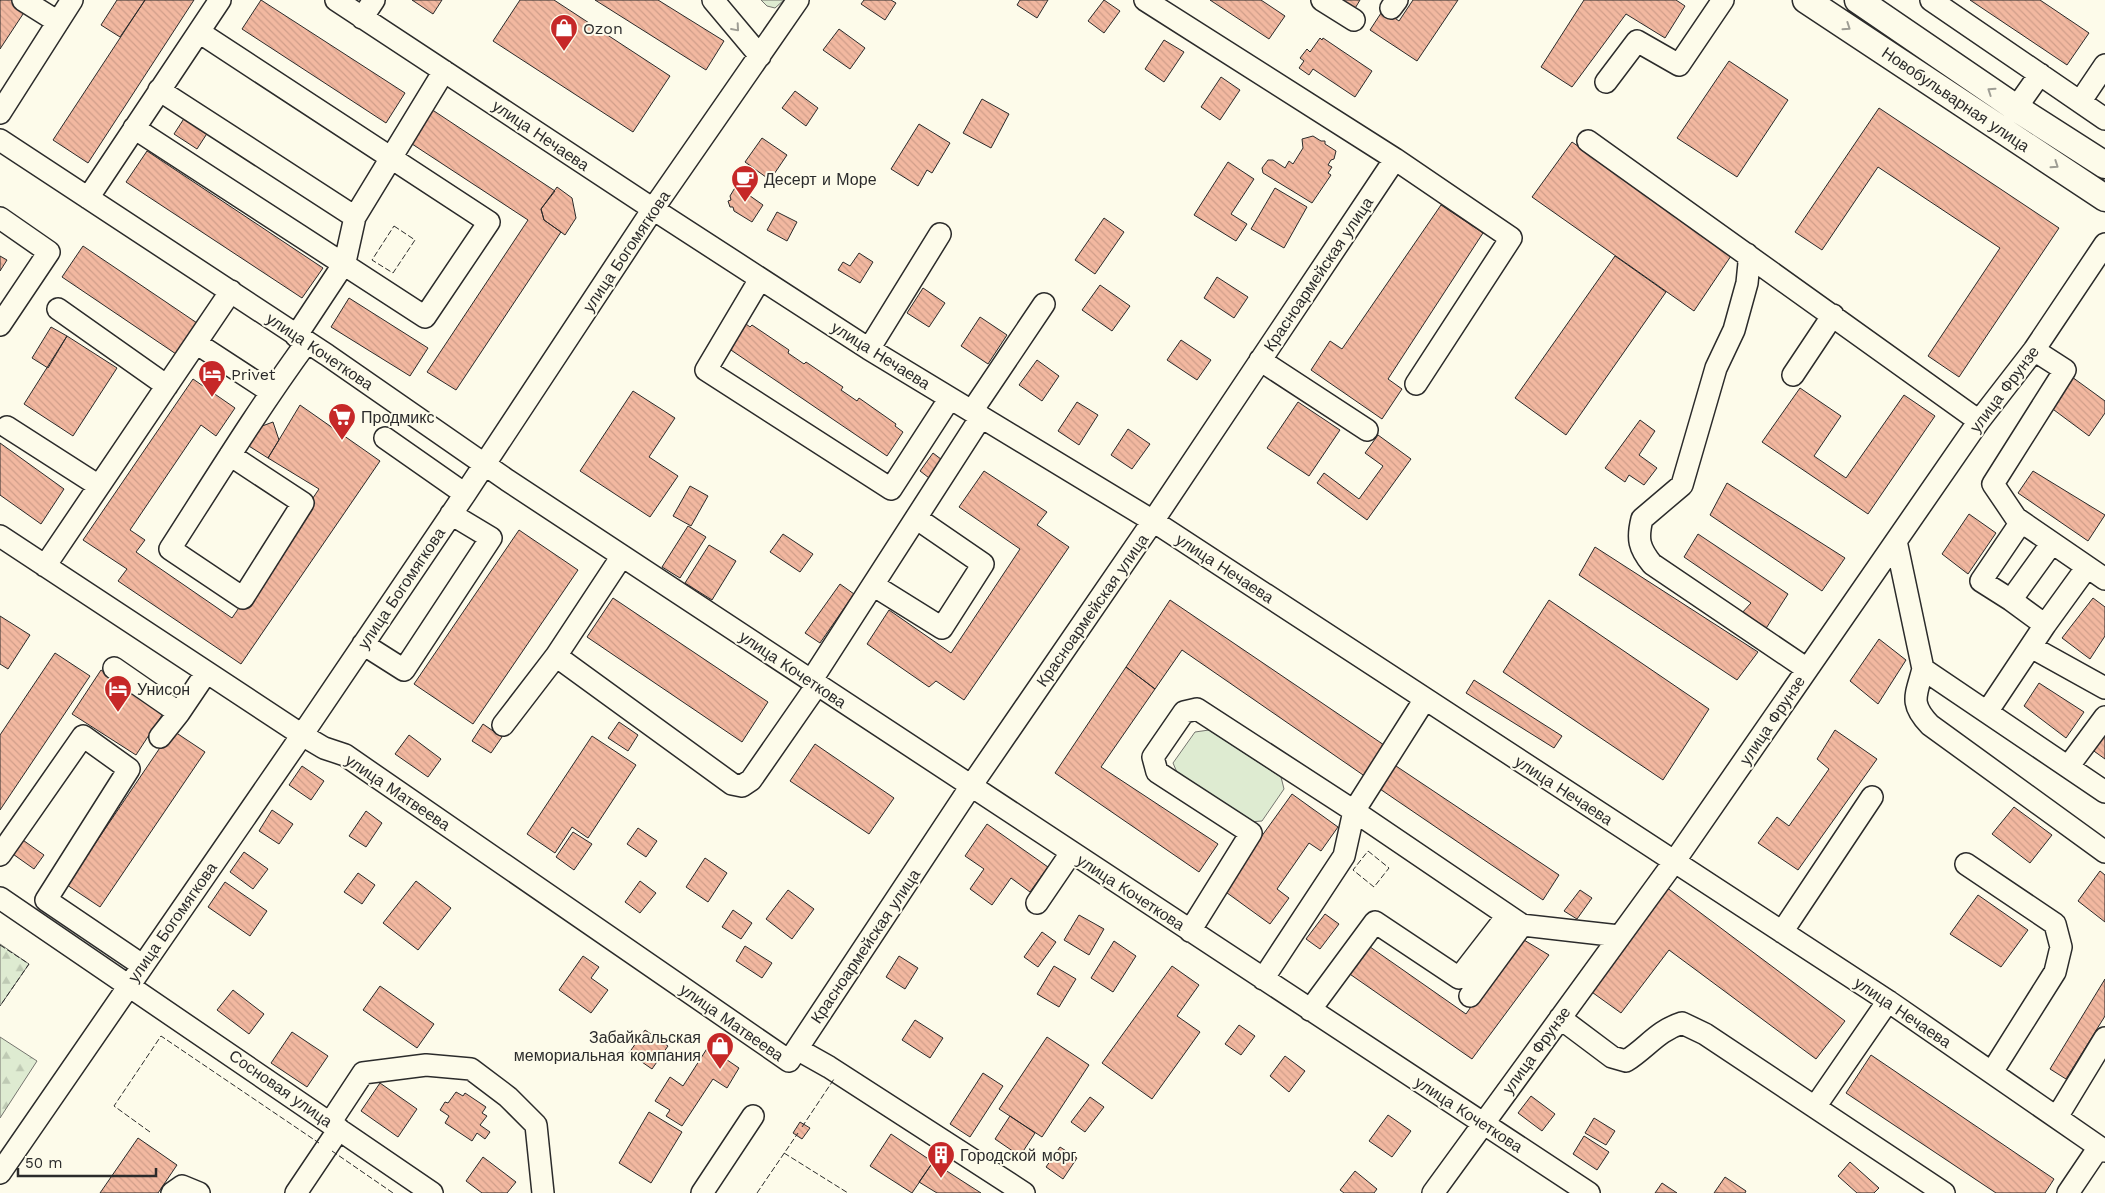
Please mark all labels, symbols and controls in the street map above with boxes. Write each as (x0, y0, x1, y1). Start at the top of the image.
shop icon: Ozon (549, 13, 579, 52)
place label: Ozon (583, 19, 623, 38)
one-way arrow (1841, 21, 1851, 30)
one-way arrow (730, 22, 739, 31)
street label: Новобульварная улица (1878, 43, 2033, 156)
one-way arrow (1987, 88, 1997, 97)
street label: улица Нечаева (489, 96, 593, 175)
one-way arrow (2050, 159, 2059, 168)
cafe icon: Десерт и Море (730, 164, 760, 203)
place label: Десерт и Море (764, 170, 877, 189)
street label: улица Богомягкова (579, 187, 674, 315)
street label: Красноармейская улица (1260, 194, 1377, 355)
street label: улица Кочеткова (263, 309, 377, 394)
street label: улица Нечаева (828, 318, 934, 393)
street label: улица Фрунзе (1966, 342, 2043, 436)
hotel icon: Privet (197, 359, 227, 398)
place label: Privet (231, 365, 276, 384)
supermarket icon: Продмикс (327, 402, 357, 441)
place label: Продмикс (361, 408, 434, 427)
street label: улица Богомягкова (354, 524, 449, 652)
street label: Красноармейская улица (1032, 530, 1152, 690)
street label: улица Нечаева (1172, 530, 1277, 607)
street label: улица Кочеткова (736, 627, 850, 712)
street label: улица Фрунзе (1736, 672, 1809, 768)
hotel icon: Унисон (103, 674, 133, 713)
place label: Унисон (137, 680, 190, 699)
street label: улица Матвеева (342, 750, 454, 834)
street label: улица Нечаева (1511, 752, 1616, 829)
street label: улица Кочеткова (1073, 851, 1188, 934)
street label: улица Богомягкова (124, 859, 221, 986)
street label: Красноармейская улица (807, 866, 924, 1027)
street label: улица Нечаева (1851, 973, 1955, 1052)
street label: улица Матвеева (676, 980, 787, 1065)
street label: улица Фрунзе (1498, 1003, 1574, 1098)
place label: Забайкальская мемориальная компания (514, 1028, 701, 1065)
shop icon: Забайкальская мемориальная компания (705, 1031, 735, 1070)
street label: Сосновая улица (225, 1046, 336, 1131)
street label: улица Кочеткова (1411, 1073, 1526, 1156)
building icon: Городской морг (926, 1140, 956, 1179)
scale bar (18, 1146, 155, 1178)
place label: Городской морг (960, 1146, 1077, 1165)
text: 50 m (25, 1154, 62, 1172)

